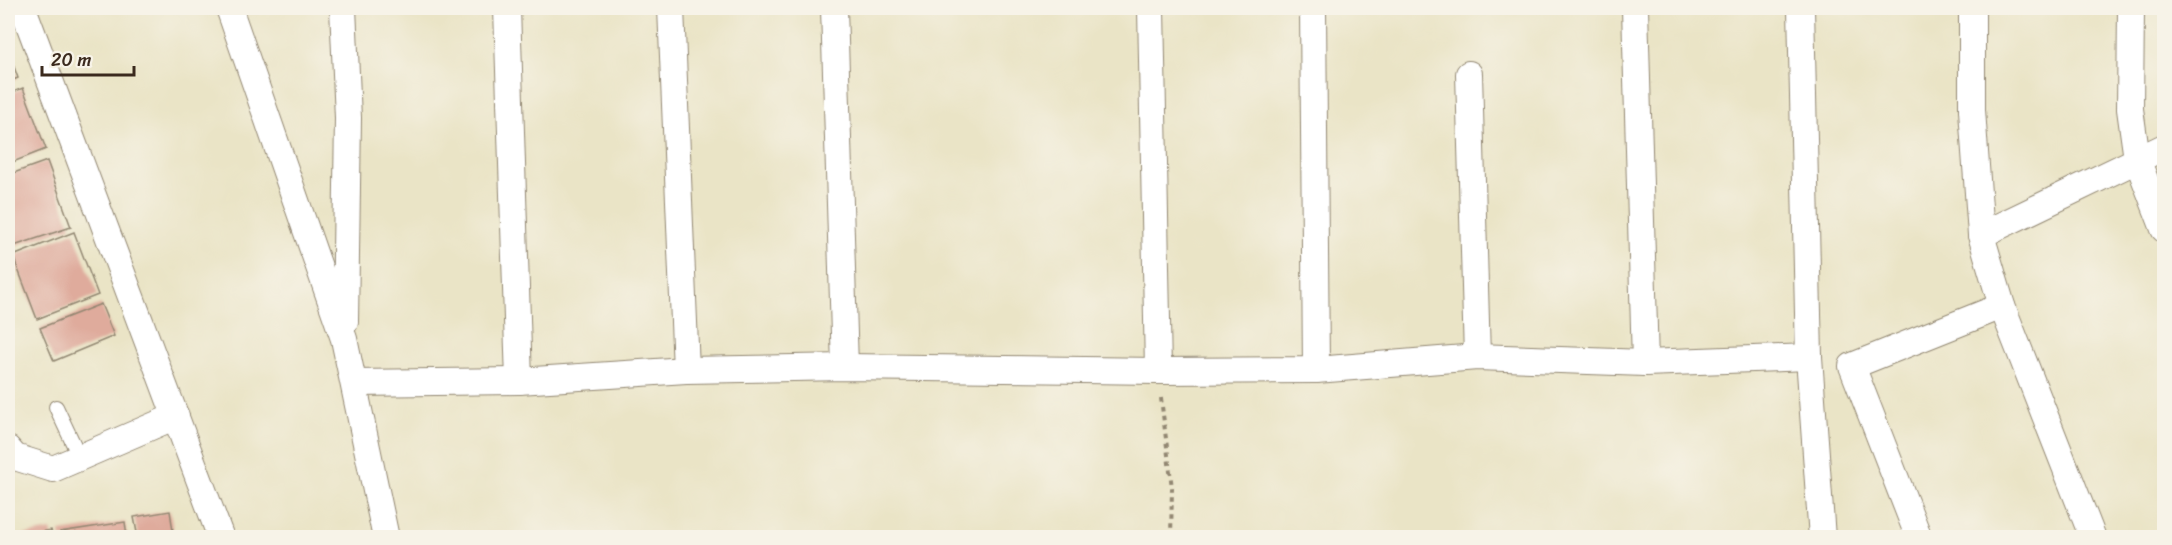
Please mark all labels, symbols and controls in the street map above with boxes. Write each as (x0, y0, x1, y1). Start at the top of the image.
scale bar (42, 39, 134, 77)
text: 20 m (51, 44, 91, 76)

